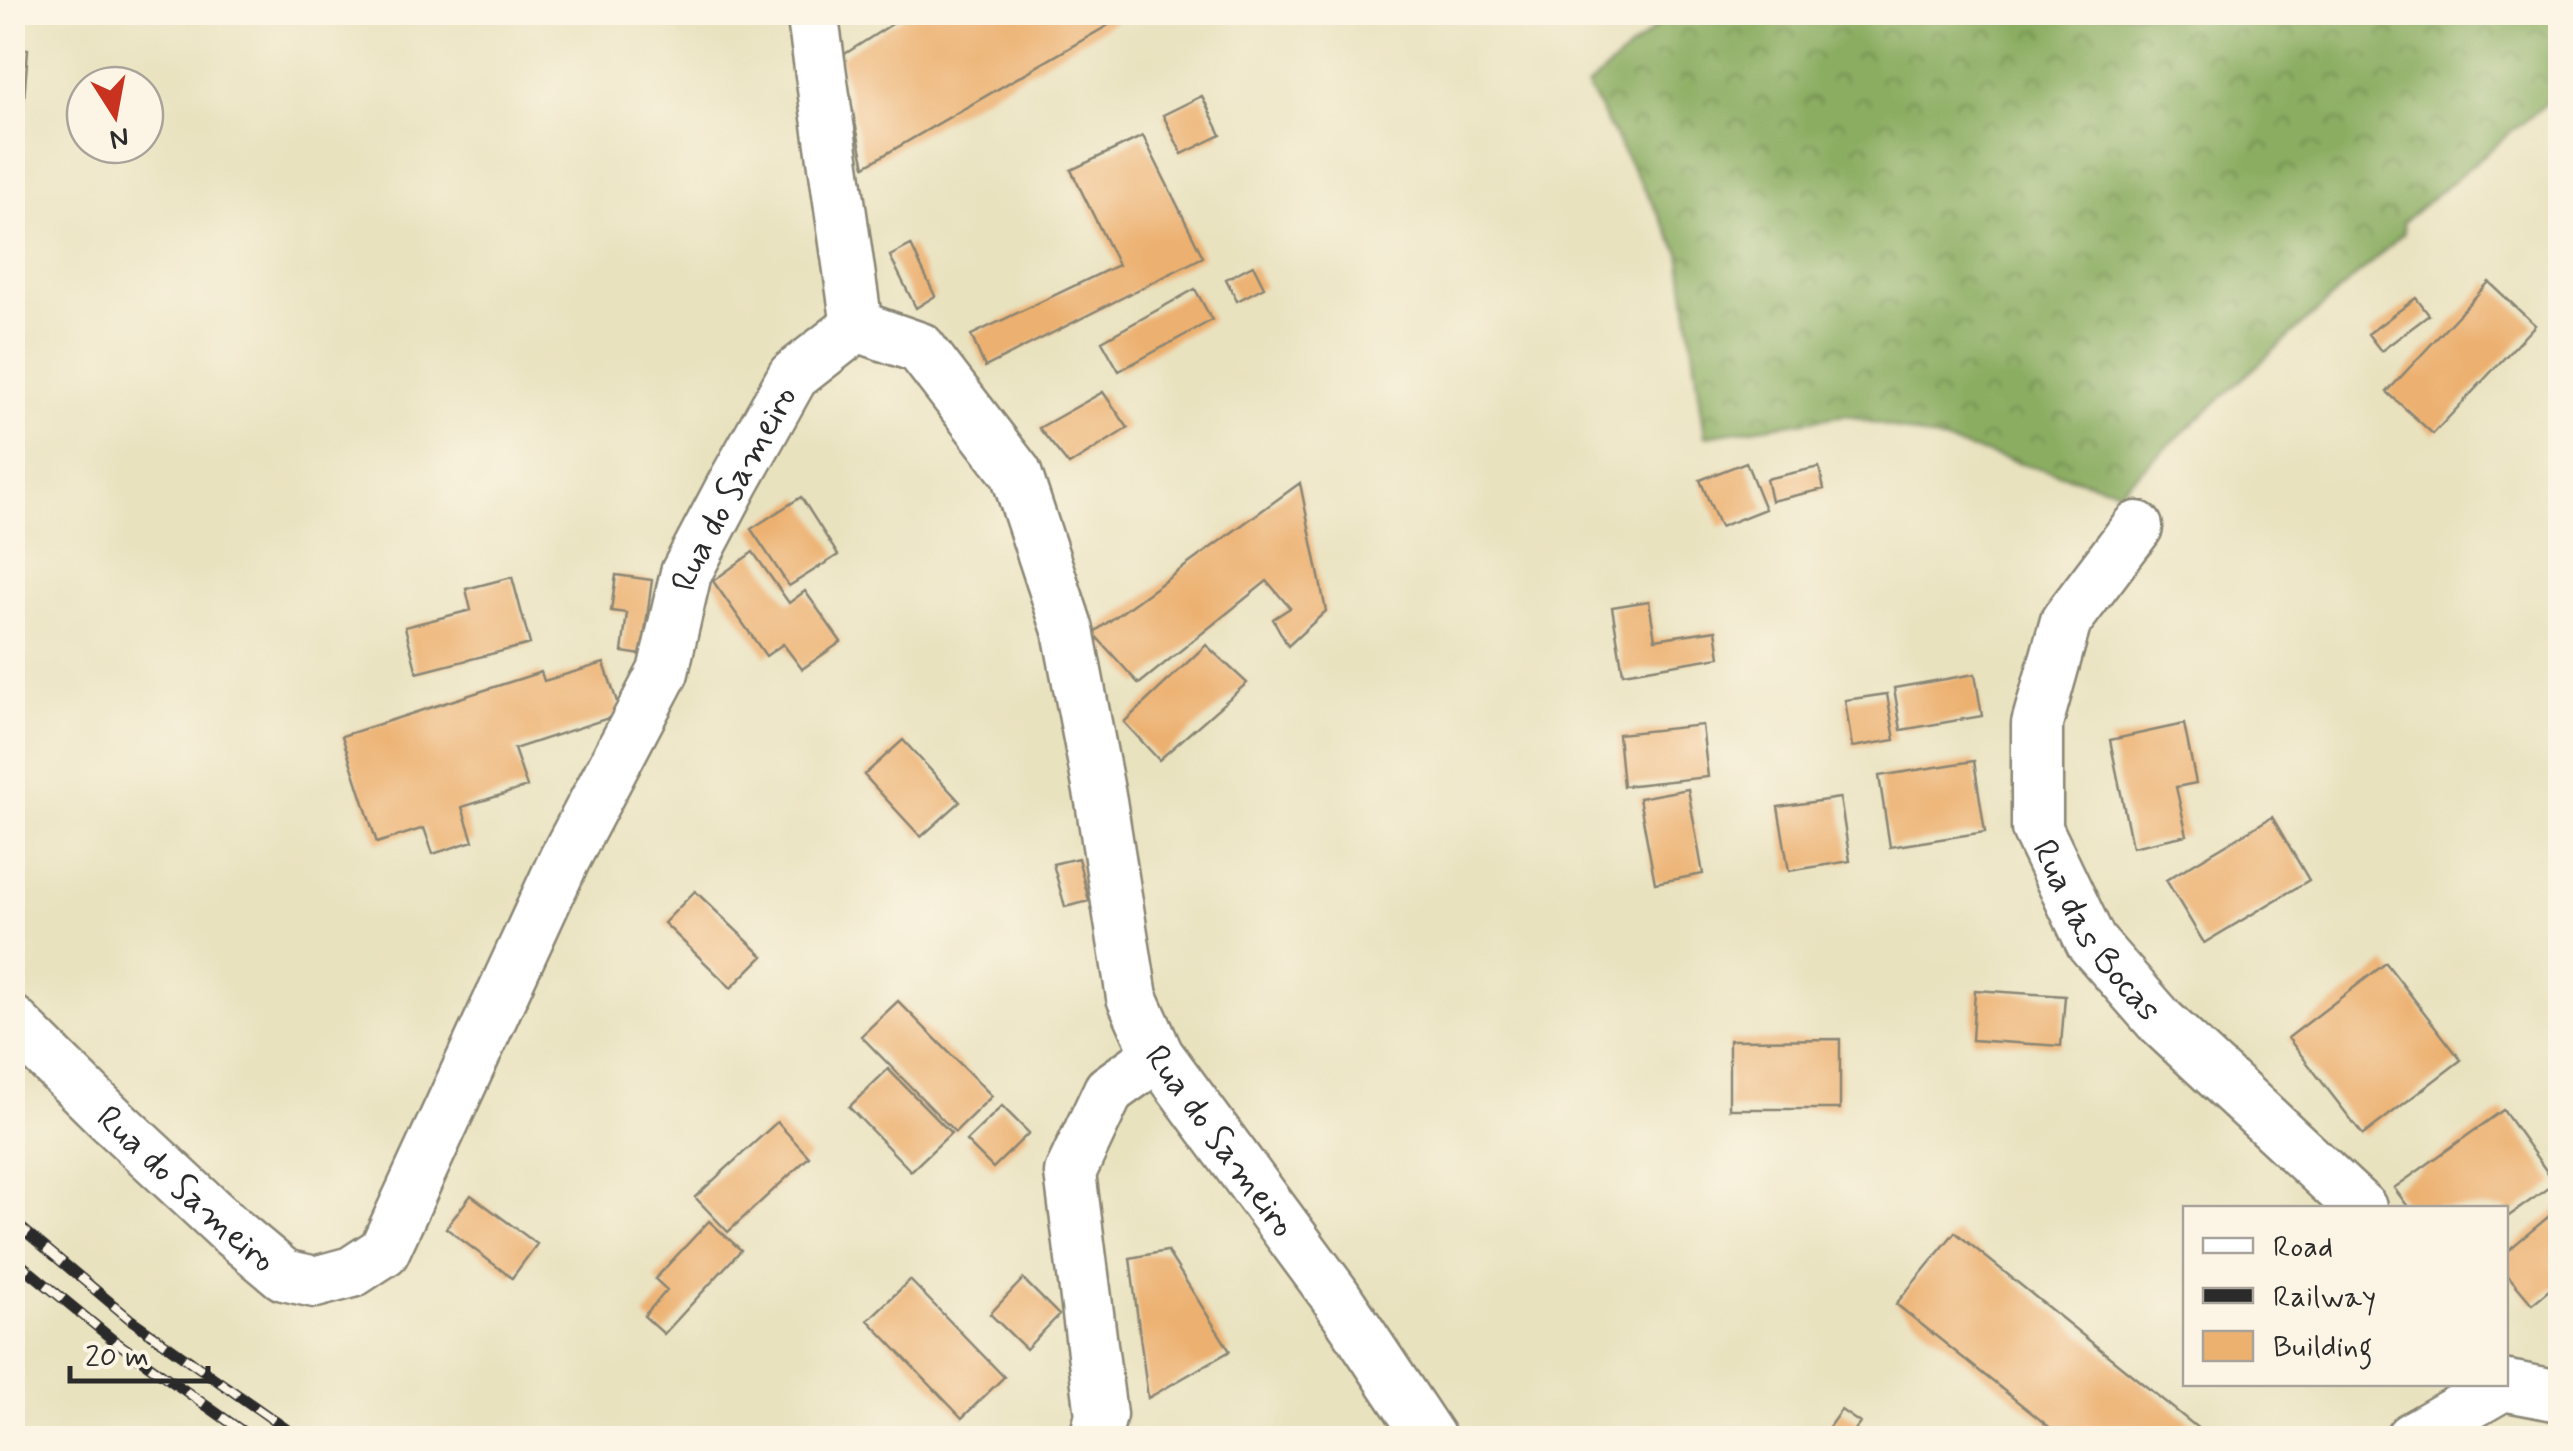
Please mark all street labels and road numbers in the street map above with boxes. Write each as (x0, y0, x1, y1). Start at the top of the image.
street label: Rua do Sameiro (662, 378, 808, 595)
street label: Rua das Bocas (2020, 832, 2171, 1032)
street label: Rua do Sameiro (1133, 1036, 1305, 1247)
street label: Rua do Sameiro (86, 1096, 285, 1284)

